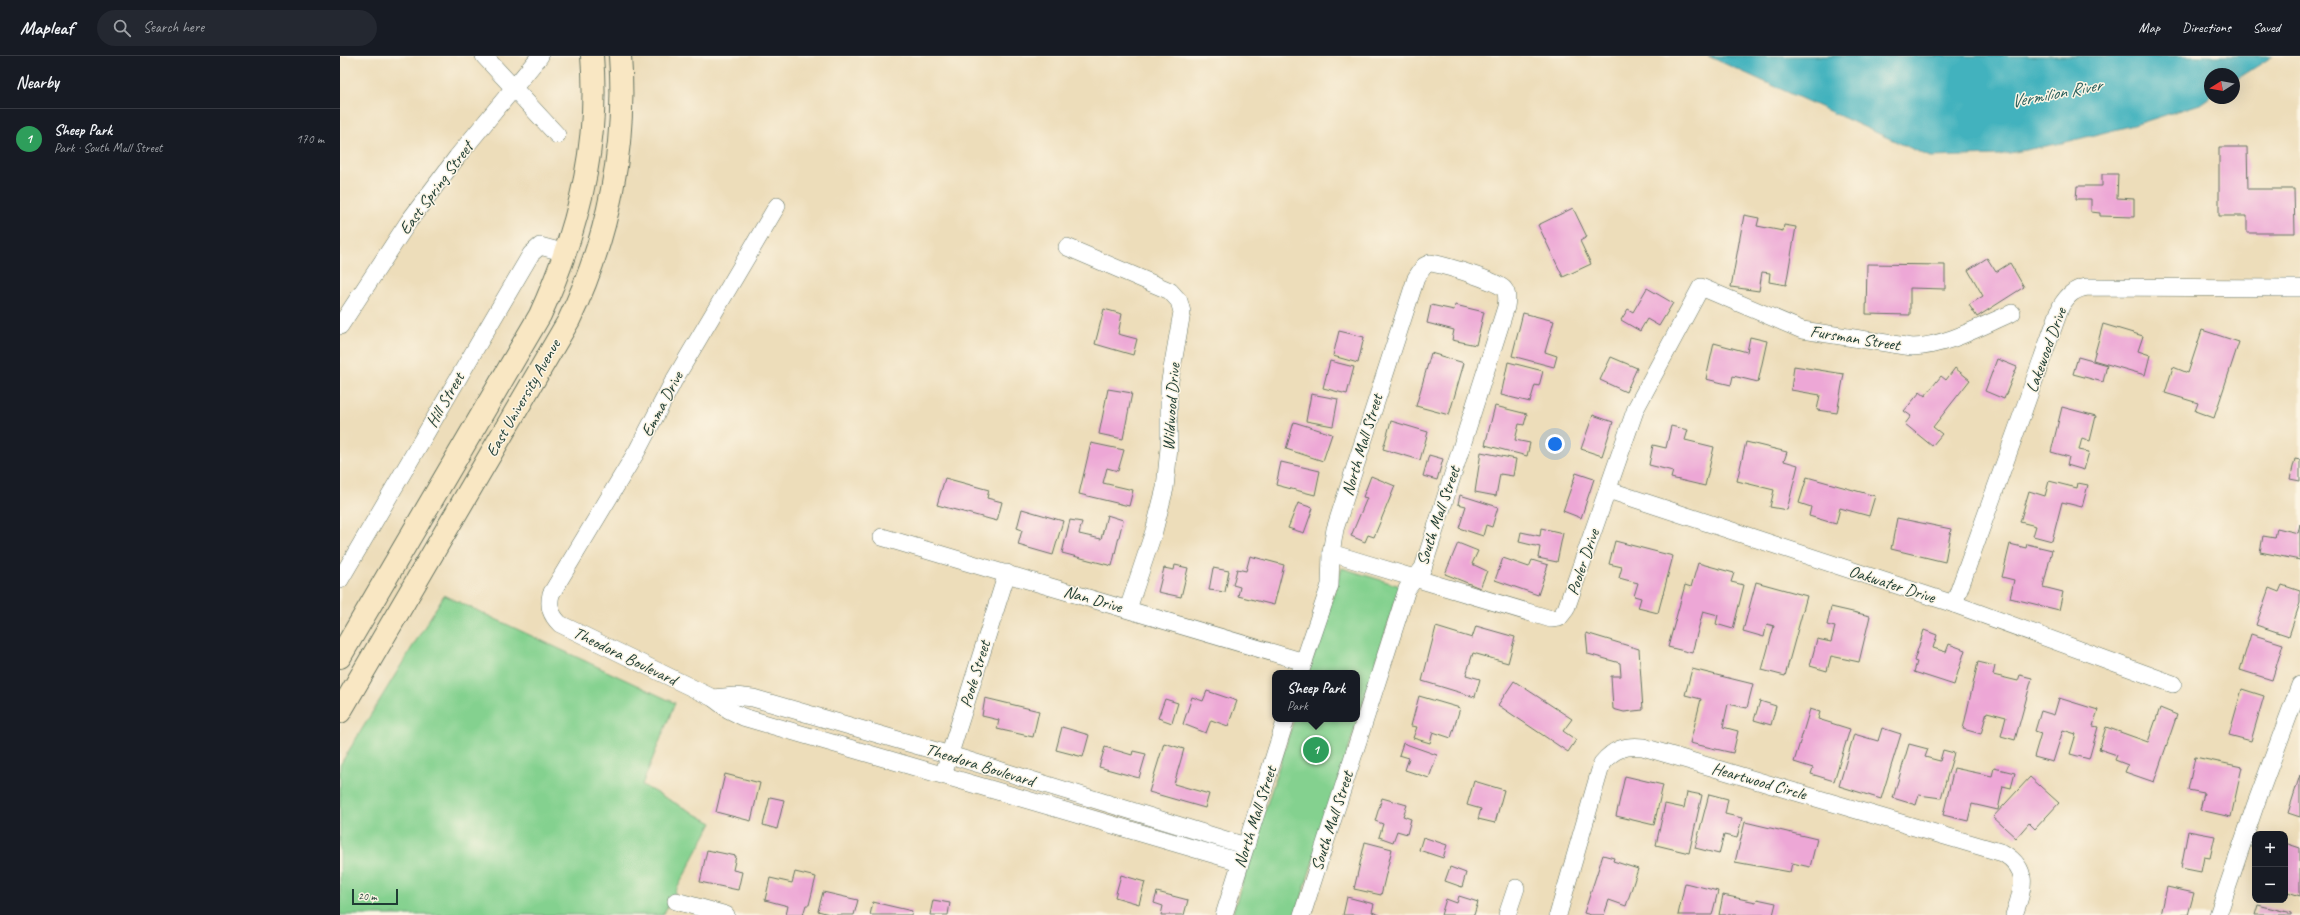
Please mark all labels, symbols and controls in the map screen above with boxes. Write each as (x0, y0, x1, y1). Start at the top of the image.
search box (97, 10, 377, 46)
text: Mapleaf (20, 16, 73, 40)
icon: search (111, 17, 133, 39)
text: Search here (143, 18, 204, 37)
text: Map (2139, 19, 2160, 36)
text: Directions (2182, 19, 2231, 36)
text: Saved (2253, 19, 2280, 36)
north arrow (2204, 68, 2240, 104)
text: Nearby (16, 72, 59, 93)
water label: Vermilion River (2009, 73, 2106, 113)
text: Sheep Park (54, 121, 112, 140)
text: 1 (26, 131, 32, 147)
text: 170 m (296, 131, 324, 147)
street label: East Spring Street (394, 136, 479, 239)
text: Park · South Mall Street (54, 140, 162, 156)
street label: Lakewood Drive (2021, 303, 2071, 395)
street label: Fursman Street (1809, 321, 1904, 356)
street label: East University Avenue (481, 334, 566, 460)
street label: Wildwood Drive (1157, 361, 1185, 451)
street label: Hill Street (421, 367, 470, 431)
street label: Emma Drive (636, 367, 689, 440)
street label: North Mall Street (1337, 389, 1388, 498)
your location (1545, 434, 1565, 454)
street label: South Mall Street (1411, 462, 1466, 568)
street label: Pooler Drive (1562, 525, 1605, 598)
street label: Oakwater Drive (1846, 560, 1939, 608)
street label: Nan Drive (1061, 581, 1126, 618)
street label: Theodora Boulevard (570, 622, 682, 691)
street label: Poole Street (955, 636, 996, 710)
popup (1272, 670, 1360, 722)
text: Sheep Park (1287, 679, 1345, 698)
text: Park (1287, 698, 1308, 714)
pin: 1 (1303, 735, 1329, 765)
street label: Theodora Boulevard (923, 738, 1039, 792)
street label: Heartwood Circle (1709, 757, 1810, 805)
street label: North Mall Street (1229, 762, 1282, 870)
street label: South Mall Street (1306, 766, 1359, 873)
map controls (2252, 831, 2288, 903)
button: + (2252, 831, 2288, 867)
button: − (2252, 867, 2288, 903)
scale bar (352, 887, 398, 906)
text: 20 m (358, 889, 377, 903)

